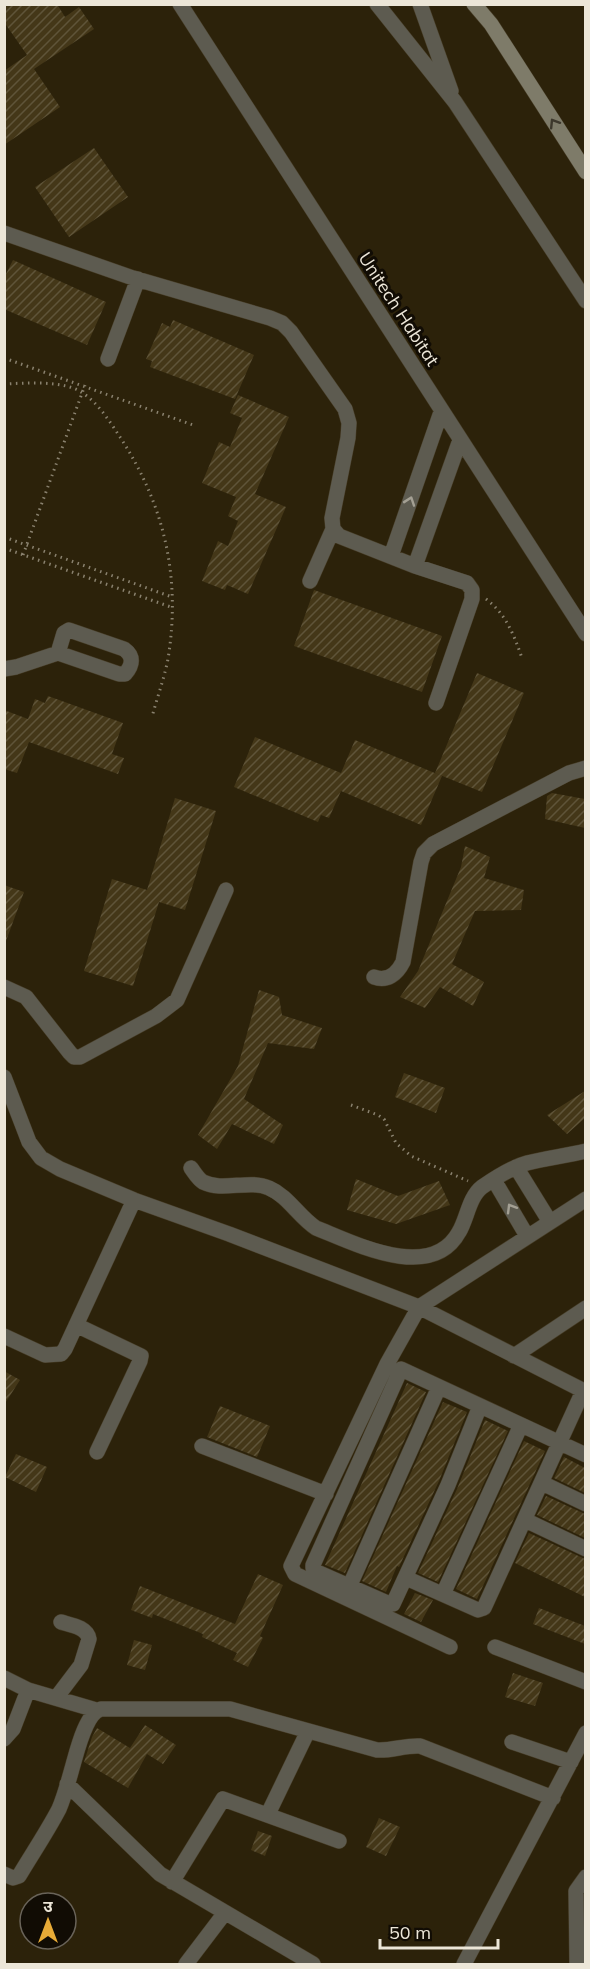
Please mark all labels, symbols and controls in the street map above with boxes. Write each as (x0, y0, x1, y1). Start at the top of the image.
one-way arrow (549, 119, 561, 129)
street label: Unitech Habitat (354, 248, 444, 370)
one-way arrow (403, 496, 415, 507)
one-way arrow (506, 1204, 518, 1214)
north arrow (18, 1891, 78, 1951)
text: उ (43, 1896, 53, 1916)
scale bar (380, 1912, 498, 1950)
text: 50 m (389, 1921, 431, 1944)

